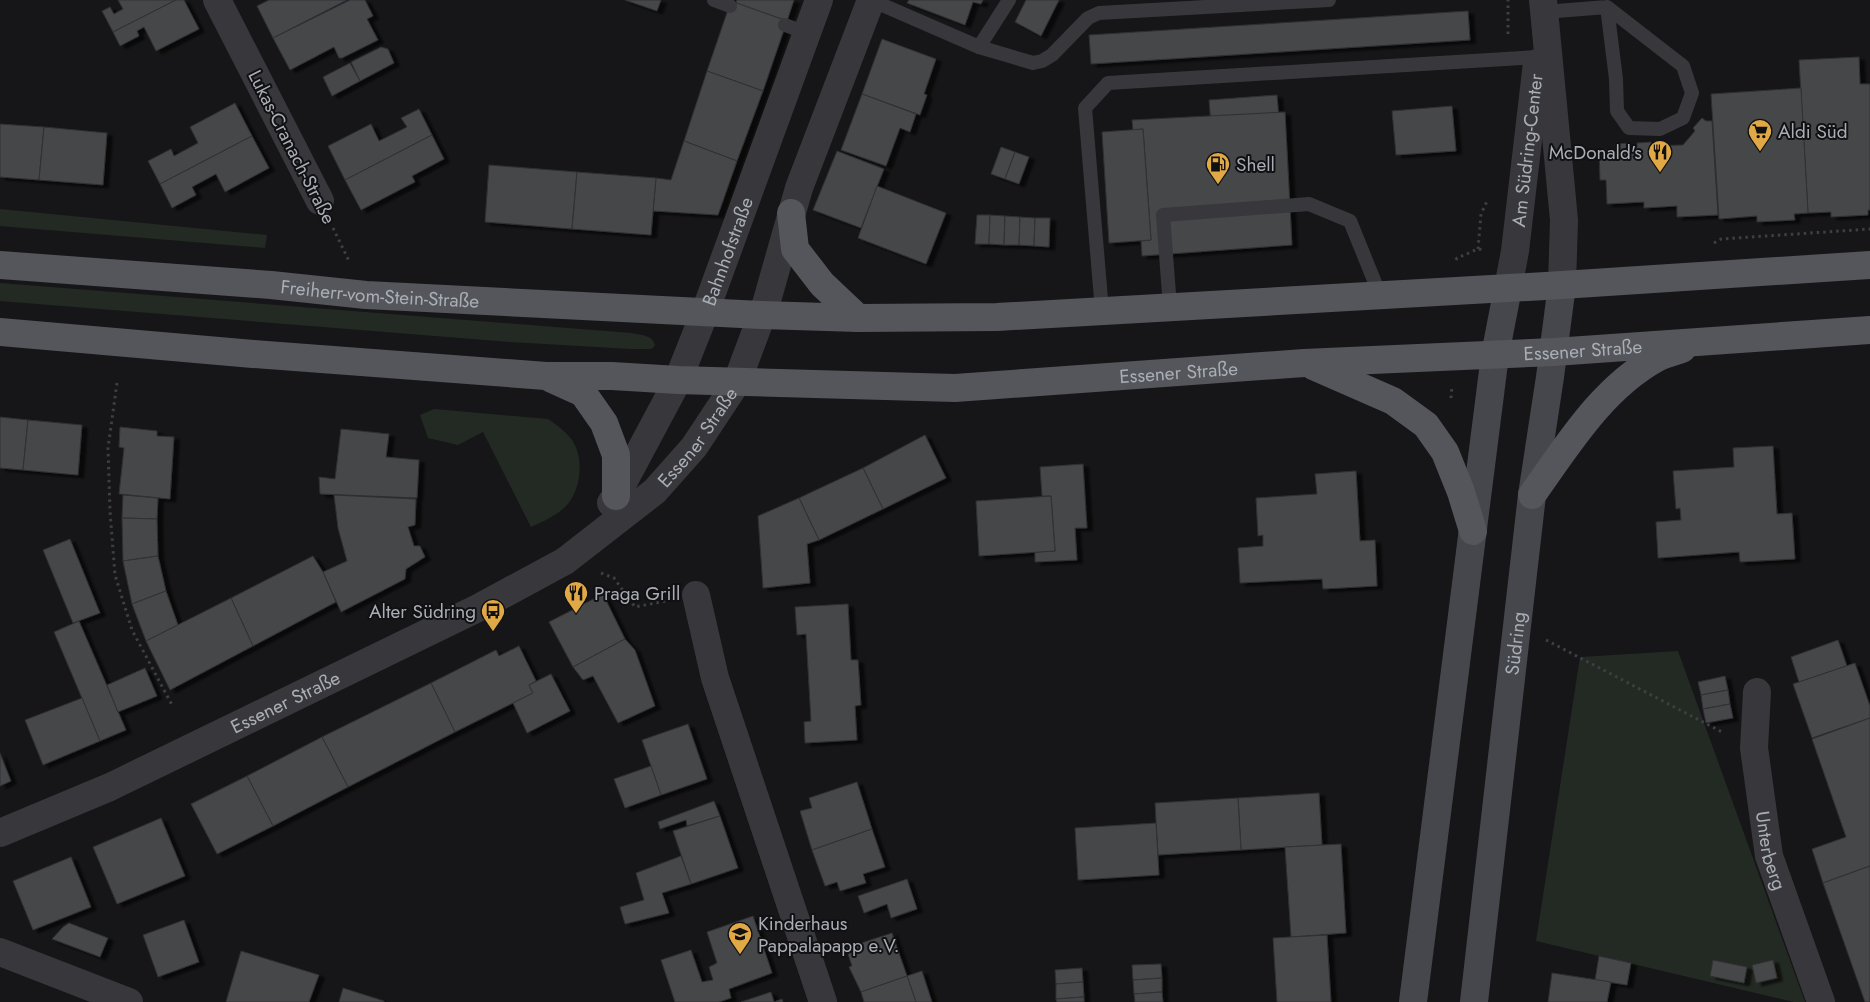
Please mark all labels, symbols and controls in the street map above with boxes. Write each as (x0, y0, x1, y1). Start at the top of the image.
street label: Lukas-Cranach-Straße (242, 65, 343, 229)
street label: Am Südring-Center (1504, 72, 1549, 229)
supermarket icon: Aldi Süd (1747, 118, 1773, 152)
place label: Aldi Süd (1778, 118, 1848, 145)
place label: McDonald's (1549, 139, 1642, 166)
restaurant icon: McDonald's (1647, 139, 1673, 173)
fuel station icon: Shell (1205, 151, 1231, 185)
place label: Shell (1236, 151, 1275, 178)
street label: Bahnhofstraße (695, 193, 760, 309)
street label: Freiherr-vom-Stein-Straße (279, 273, 480, 314)
street label: Essener Straße (1523, 332, 1643, 367)
street label: Essener Straße (1118, 354, 1239, 390)
street label: Essener Straße (651, 382, 744, 493)
restaurant icon: Praga Grill (563, 580, 589, 614)
place label: Praga Grill (594, 580, 680, 607)
place label: Alter Südring (369, 598, 476, 625)
bus stop icon: Alter Südring (480, 598, 506, 632)
street label: Südring (1498, 610, 1532, 676)
street label: Essener Straße (226, 664, 345, 740)
street label: Unterberg (1749, 809, 1794, 894)
place label: Kinderhaus Pappalapapp e.V. (758, 910, 900, 959)
school or university icon: Kinderhaus Pappalapapp e.V. (727, 921, 753, 955)

